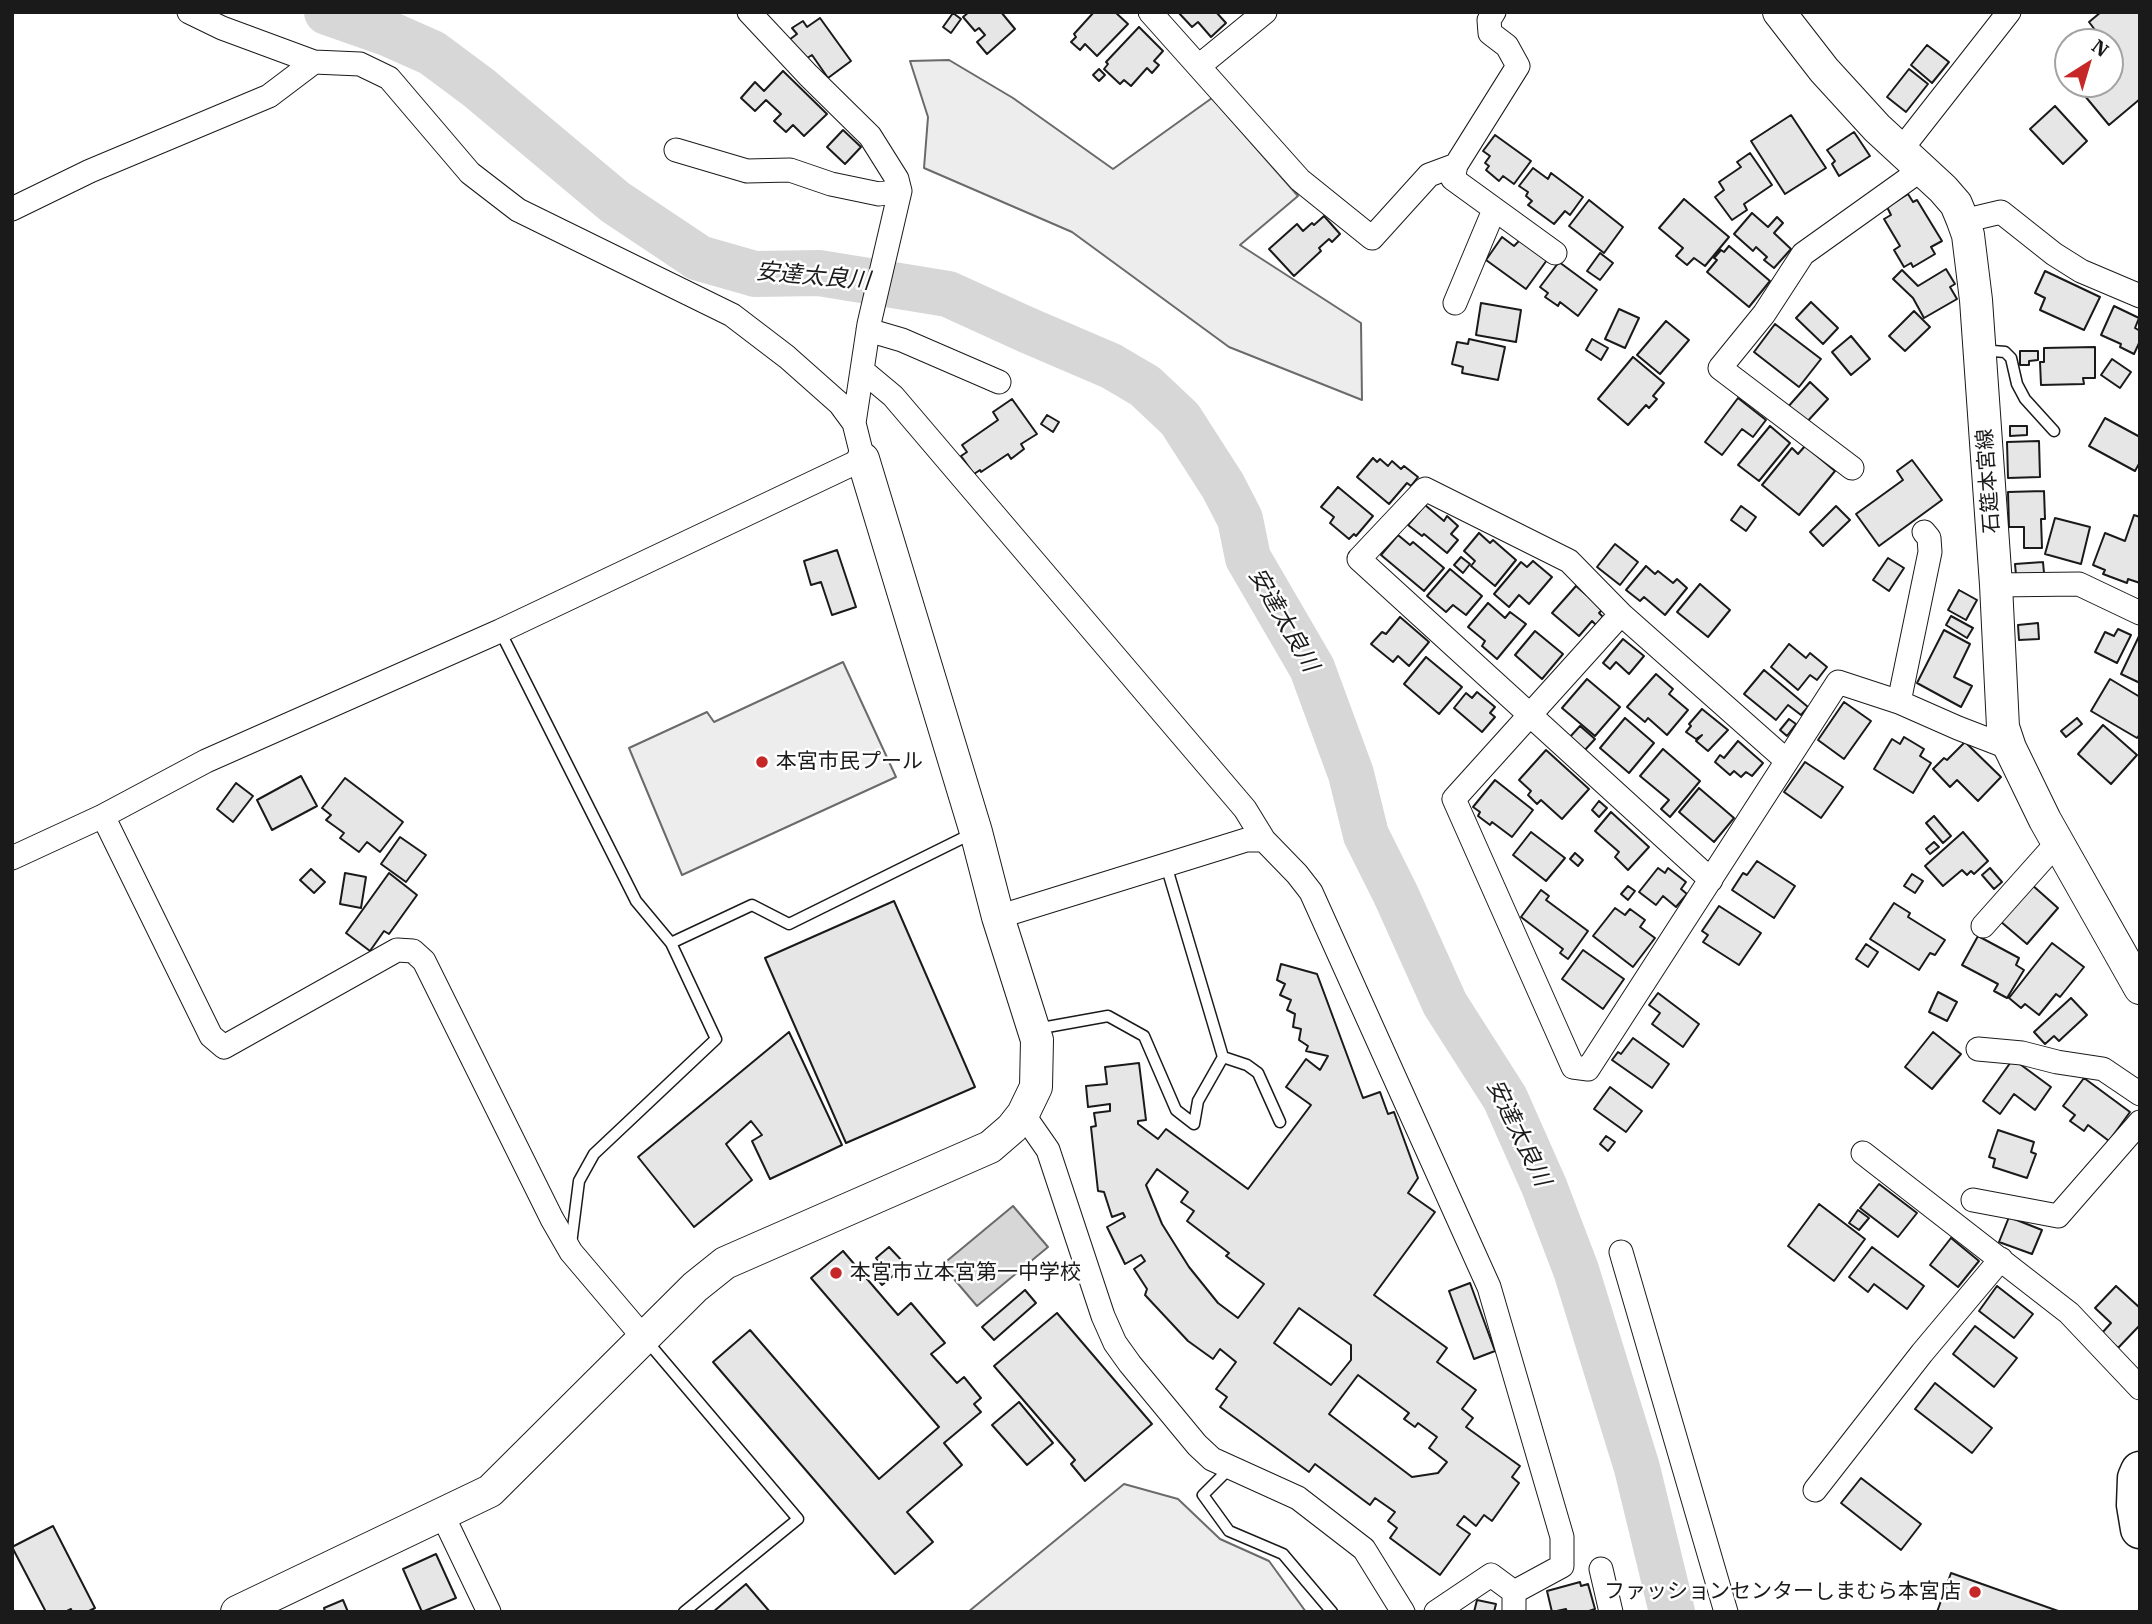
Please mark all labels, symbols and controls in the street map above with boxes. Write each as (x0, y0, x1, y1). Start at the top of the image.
north arrow (2054, 28, 2124, 98)
text: N (2087, 34, 2114, 62)
water label: 安達太良川 (755, 258, 871, 296)
street label: 石筵本宮線 (1973, 428, 2005, 534)
water label: 安達太良川 (1242, 563, 1324, 677)
place label: 本宮市民プール (776, 749, 923, 775)
marker: 本宮市民プール (754, 754, 770, 770)
water label: 安達太良川 (1480, 1075, 1556, 1191)
place label: 本宮市立本宮第一中学校 (850, 1260, 1081, 1286)
marker: 本宮市立本宮第一中学校 (828, 1265, 844, 1281)
place label: ファッションセンターしまむら本宮店 (1604, 1579, 1961, 1605)
marker: ファッションセンターしまむら本宮店 (1967, 1584, 1983, 1600)

